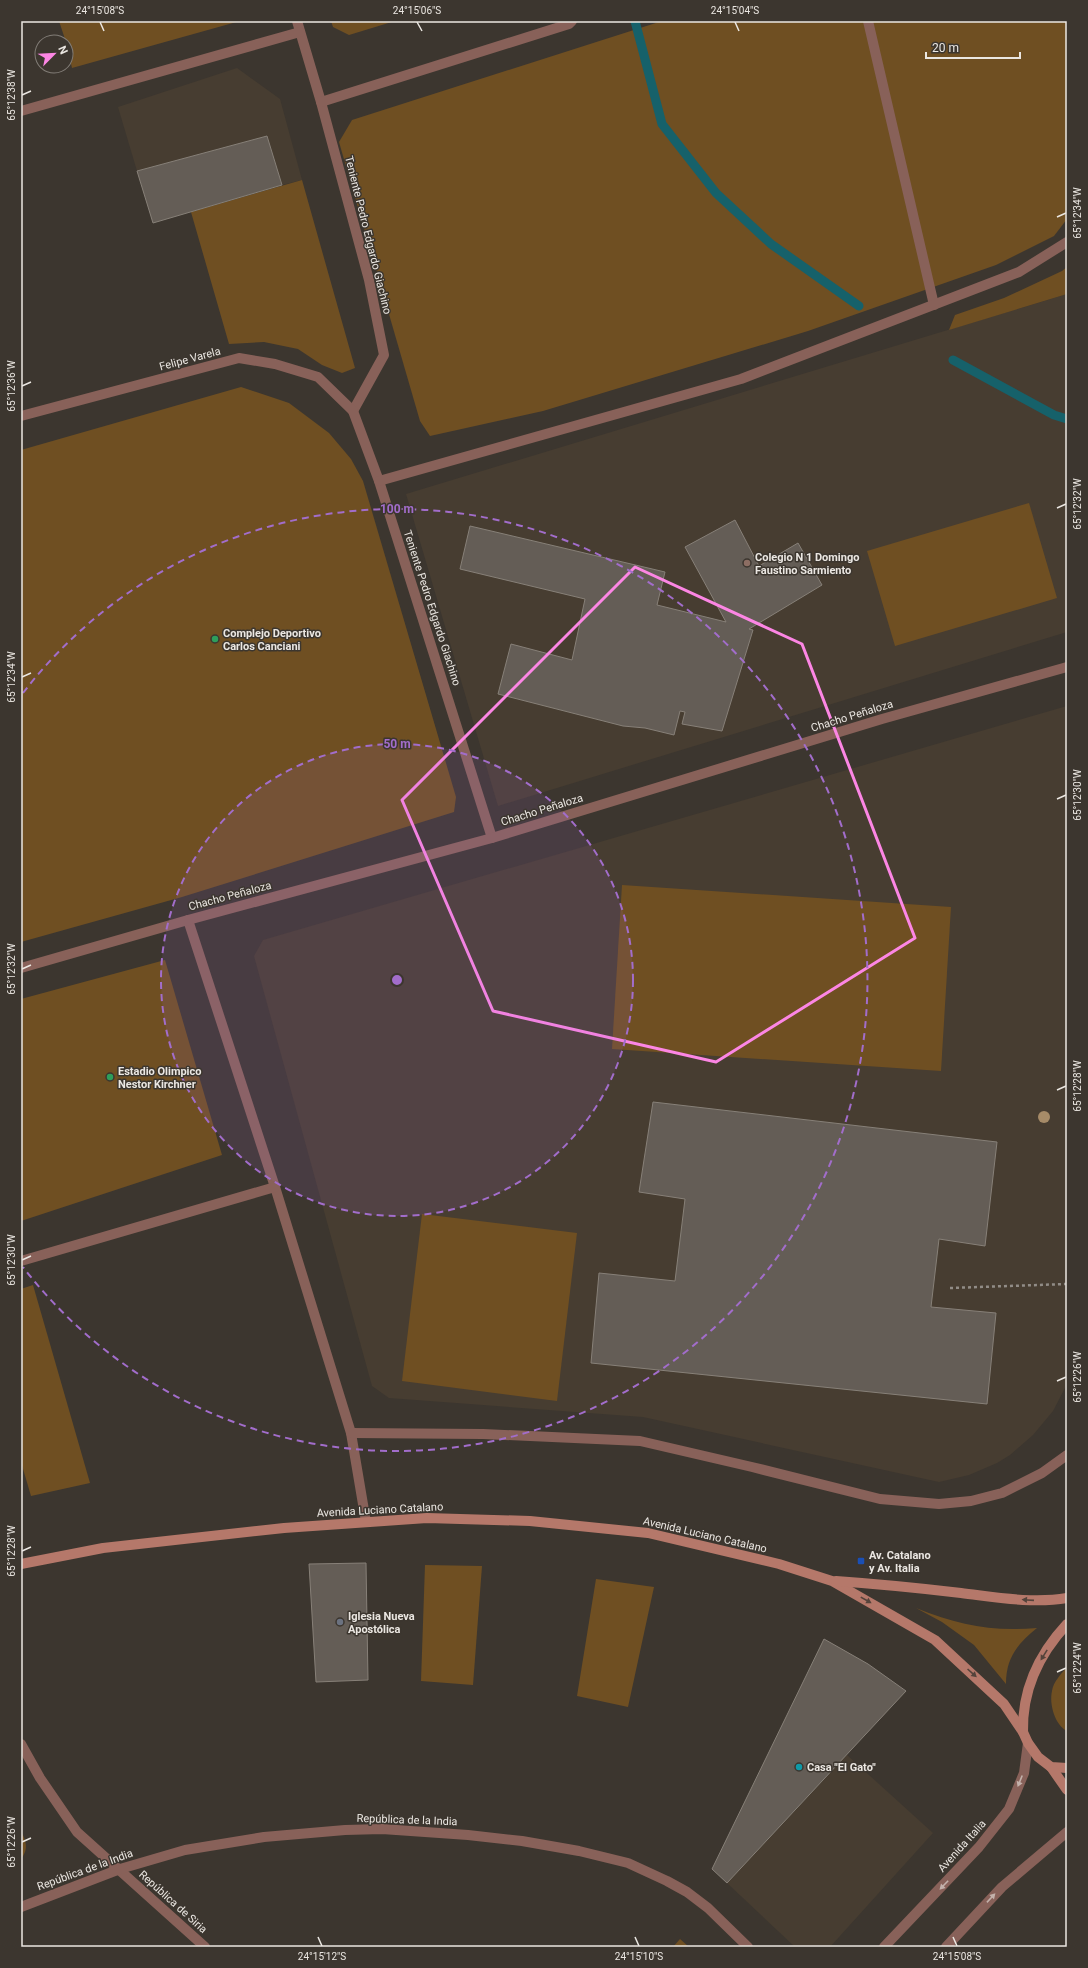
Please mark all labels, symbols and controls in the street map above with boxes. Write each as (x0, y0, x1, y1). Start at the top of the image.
text: 24°15'08"S (76, 5, 124, 16)
text: 24°15'06"S (393, 5, 441, 16)
text: 24°15'04"S (711, 5, 759, 16)
north arrow (34, 34, 74, 74)
scale bar (926, 34, 1020, 60)
text: 20 m (932, 41, 959, 55)
text: N (55, 44, 70, 57)
text: 65°12'38"W (6, 69, 17, 121)
street label: Teniente Pedro Edgardo Giachino (342, 155, 394, 315)
text: 65°12'34"W (1072, 187, 1083, 239)
street label: Felipe Varela (158, 345, 222, 373)
text: 65°12'36"W (6, 360, 17, 412)
text: 65°12'32"W (1072, 478, 1083, 530)
text: 100 m (380, 502, 414, 516)
street label: Teniente Pedro Edgardo Giachino (401, 529, 463, 687)
place label: Colegio N 1 Domingo Faustino Sarmiento (755, 551, 859, 577)
marker: Colegio N 1 Domingo Faustino Sarmiento (742, 558, 752, 568)
place label: Complejo Deportivo Carlos Canciani (223, 627, 321, 653)
marker: Complejo Deportivo Carlos Canciani (210, 634, 220, 644)
text: 65°12'34"W (6, 651, 17, 703)
street label: Chacho Peñaloza (809, 697, 895, 735)
text: 50 m (383, 737, 411, 751)
text: 65°12'30"W (1072, 769, 1083, 821)
street label: Chacho Peñaloza (499, 791, 585, 829)
street label: Chacho Peñaloza (187, 879, 273, 913)
text: 65°12'32"W (6, 943, 17, 995)
centre of rings (390, 973, 404, 987)
text: 65°12'28"W (1072, 1060, 1083, 1112)
place label: Estadio Olimpico Nestor Kirchner (118, 1065, 201, 1091)
marker: Estadio Olimpico Nestor Kirchner (105, 1072, 115, 1082)
text: 65°12'30"W (6, 1234, 17, 1286)
text: 65°12'26"W (1072, 1351, 1083, 1403)
street label: Avenida Luciano Catalano (316, 1500, 444, 1520)
street label: Avenida Luciano Catalano (642, 1514, 768, 1556)
text: 65°12'28"W (6, 1525, 17, 1577)
place label: Av. Catalano y Av. Italia (869, 1549, 931, 1575)
marker: Av. Catalano y Av. Italia (856, 1556, 866, 1566)
one-way arrow (1022, 1596, 1034, 1603)
one-way arrow (860, 1597, 872, 1603)
place label: Iglesia Nueva Apostólica (348, 1610, 415, 1636)
marker: Iglesia Nueva Apostólica (335, 1617, 345, 1627)
text: 65°12'24"W (1072, 1642, 1083, 1694)
one-way arrow (1040, 1649, 1047, 1661)
one-way arrow (967, 1669, 978, 1678)
place label: Casa "El Gato" (807, 1761, 876, 1774)
marker: Casa "El Gato" (794, 1762, 804, 1772)
one-way arrow (1017, 1776, 1023, 1788)
street label: República de la India (356, 1812, 458, 1828)
text: 65°12'26"W (6, 1816, 17, 1868)
street label: Avenida Italia (935, 1817, 989, 1875)
street label: República de la India (35, 1847, 135, 1893)
street label: República de Siria (136, 1868, 210, 1936)
one-way arrow (939, 1879, 948, 1890)
one-way arrow (987, 1893, 996, 1903)
text: 24°15'12"S (298, 1951, 346, 1962)
text: 24°15'10"S (615, 1951, 663, 1962)
text: 24°15'08"S (933, 1951, 981, 1962)

